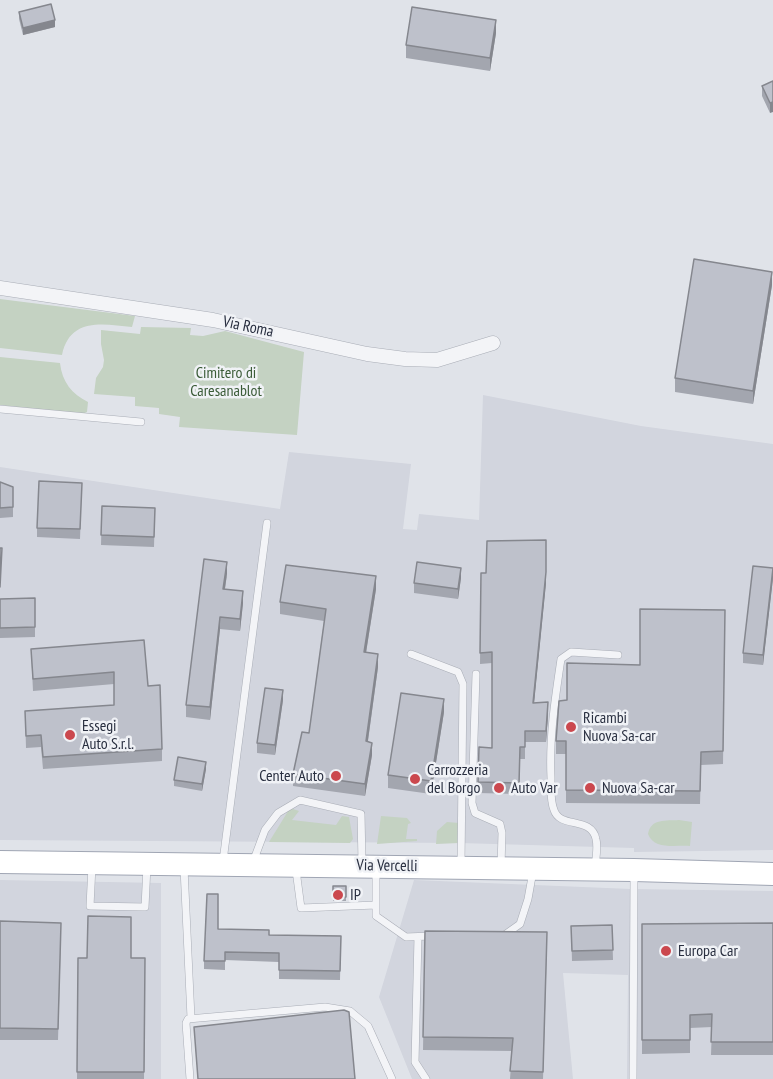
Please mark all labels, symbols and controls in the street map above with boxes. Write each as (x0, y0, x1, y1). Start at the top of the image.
street label: Via Roma (221, 312, 275, 342)
park label: Cimitero di Caresanablot (190, 363, 262, 401)
place label: Ricambi Nuova Sa-car (583, 708, 656, 746)
place label: Essegi Auto S.r.l. (82, 716, 134, 754)
marker: Ricambi Nuova Sa-car (564, 720, 578, 734)
marker: Essegi Auto S.r.l. (63, 728, 77, 742)
place label: Carrozzeria del Borgo (427, 760, 488, 798)
place label: Center Auto (259, 766, 324, 786)
marker: Center Auto (329, 769, 343, 783)
marker: Carrozzeria del Borgo (408, 772, 422, 786)
place label: Auto Var (511, 778, 558, 798)
place label: Nuova Sa-car (602, 778, 675, 798)
marker: Auto Var (492, 781, 506, 795)
marker: Nuova Sa-car (583, 781, 597, 795)
street label: Via Vercelli (356, 856, 418, 876)
place label: IP (350, 885, 361, 905)
marker: IP (331, 888, 345, 902)
place label: Europa Car (678, 941, 738, 961)
marker: Europa Car (659, 944, 673, 958)

